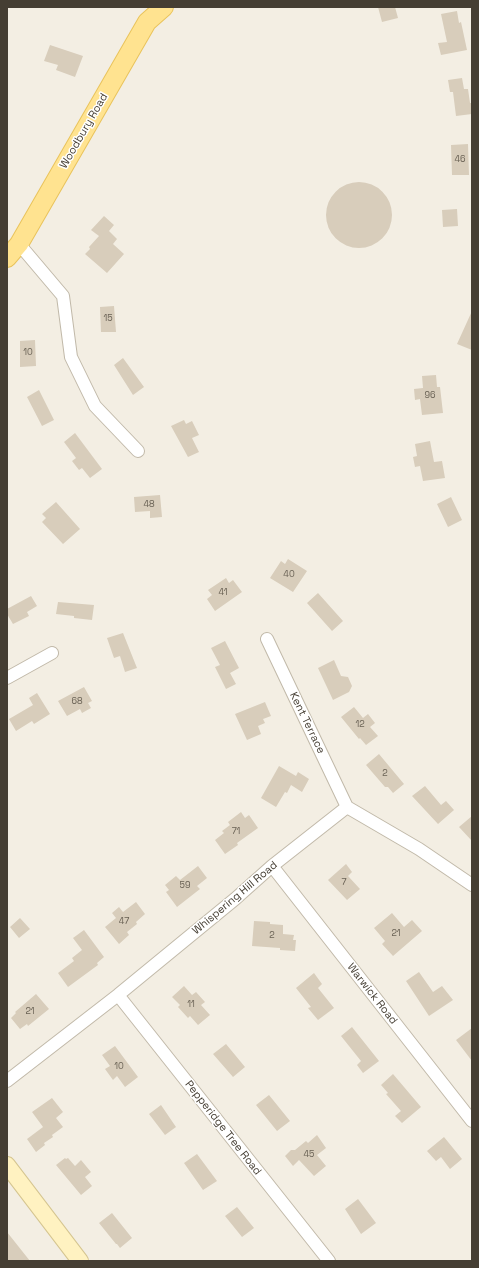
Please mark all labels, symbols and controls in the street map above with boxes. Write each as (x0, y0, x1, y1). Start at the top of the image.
street label: Woodbury Road (57, 91, 111, 171)
house number: 46 (454, 155, 466, 165)
house number: 15 (103, 314, 113, 324)
house number: 10 (23, 348, 33, 358)
house number: 96 (424, 391, 436, 401)
house number: 48 (143, 500, 155, 510)
house number: 40 (283, 570, 295, 580)
house number: 41 (218, 588, 228, 598)
street label: Kent Terrace (286, 690, 328, 756)
house number: 68 (71, 697, 83, 707)
house number: 12 (355, 720, 365, 730)
house number: 2 (382, 769, 388, 779)
house number: 71 (232, 827, 240, 837)
street label: Whispering Hill Road (190, 859, 280, 937)
house number: 7 (341, 878, 347, 888)
house number: 59 (180, 881, 190, 891)
house number: 47 (119, 917, 129, 927)
house number: 21 (391, 929, 401, 939)
house number: 2 (269, 931, 275, 941)
street label: Warwick Road (344, 961, 400, 1027)
house number: 11 (187, 1000, 195, 1010)
house number: 21 (25, 1007, 35, 1017)
house number: 10 (114, 1062, 124, 1072)
street label: Pepperidge Tree Road (182, 1078, 264, 1178)
house number: 45 (303, 1150, 315, 1160)

